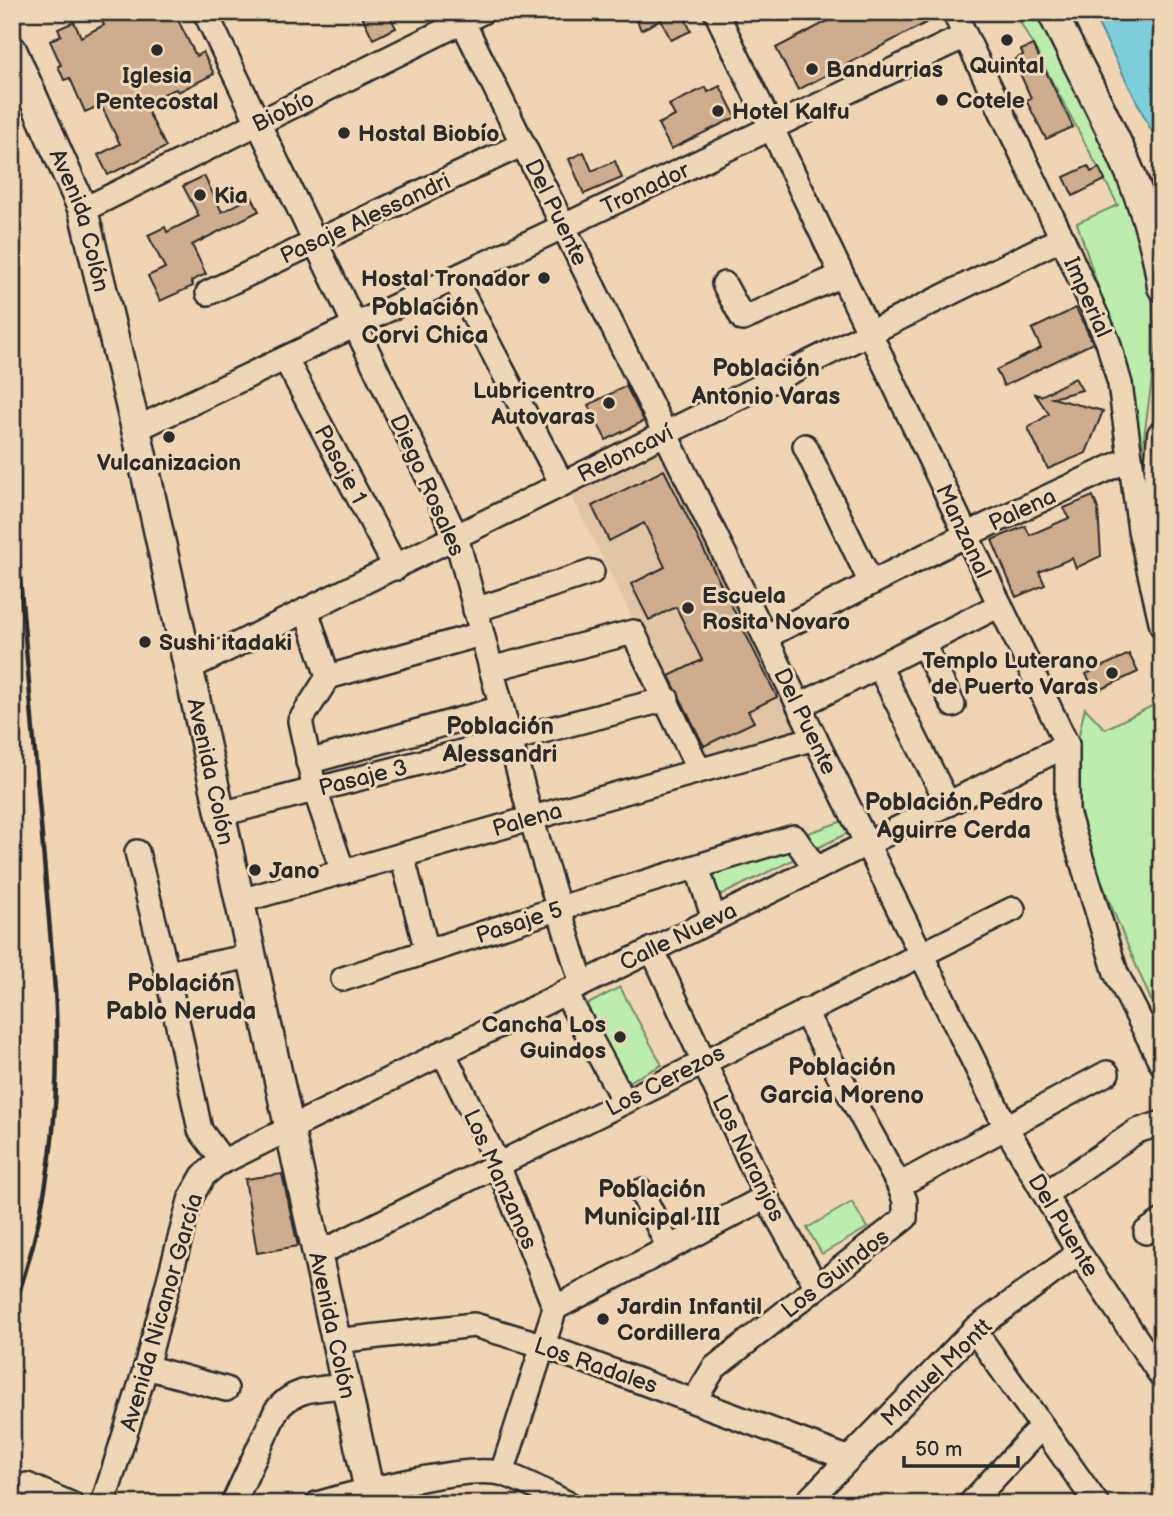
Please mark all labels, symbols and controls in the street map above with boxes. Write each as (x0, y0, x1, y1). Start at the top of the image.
marker: Quintal (999, 32, 1015, 48)
marker: Iglesia Pentecostal (149, 42, 165, 58)
place label: Quintal (969, 52, 1045, 80)
place label: Bandurrias (826, 56, 943, 84)
marker: Bandurrias (804, 61, 820, 77)
place label: Iglesia Pentecostal (95, 62, 219, 116)
street label: Biobío (248, 85, 319, 139)
place label: Cotele (956, 87, 1025, 115)
marker: Cotele (934, 92, 950, 108)
place label: Hotel Kalfu (732, 98, 850, 126)
marker: Hotel Kalfu (710, 103, 726, 119)
place label: Hostal Biobío (358, 120, 499, 148)
marker: Hostal Biobío (336, 125, 352, 141)
street label: Avenida Colón (43, 145, 115, 295)
street label: Del Puente (518, 154, 594, 270)
street label: Tronador (597, 156, 695, 221)
street label: Pasaje Alessandri (276, 167, 455, 271)
place label: Kia (214, 182, 248, 210)
marker: Kia (192, 187, 208, 203)
street label: Imperial (1057, 253, 1117, 342)
place label: Hostal Tronador (361, 265, 531, 293)
marker: Hostal Tronador (536, 270, 552, 286)
district label: Población Corvi Chica (362, 293, 488, 350)
district label: Población Antonio Varas (691, 354, 840, 411)
place label: Lubricentro Autovaras (473, 377, 595, 431)
marker: Lubricentro Autovaras (601, 395, 617, 411)
street label: Diego Rosales (383, 410, 471, 561)
street label: Reloncaví (573, 419, 678, 489)
street label: Pasaje 1 (308, 420, 372, 509)
marker: Vulcanizacion (161, 429, 177, 445)
place label: Vulcanizacion (97, 449, 241, 477)
street label: Manzanal (929, 480, 997, 583)
street label: Palena (984, 482, 1061, 538)
place label: Escuela Rosita Novaro (702, 582, 850, 636)
marker: Escuela Rosita Novaro (680, 600, 696, 616)
place label: Sushi itadaki (159, 629, 292, 657)
marker: Sushi itadaki (137, 634, 153, 650)
place label: Templo Luterano de Puerto Varas (922, 647, 1098, 701)
street label: Del Puente (767, 663, 843, 779)
marker: Templo Luterano de Puerto Varas (1104, 665, 1120, 681)
street label: Avenida Colón (181, 696, 240, 848)
district label: Población Alessandri (442, 712, 557, 769)
street label: Pasaje 3 (316, 753, 411, 802)
district label: Población Pedro Aguirre Cerda (865, 788, 1043, 845)
street label: Palena (489, 797, 565, 843)
place label: Jano (269, 857, 320, 885)
marker: Jano (247, 862, 263, 878)
street label: Pasaje 5 (472, 896, 566, 950)
street label: Calle Nueva (615, 897, 742, 977)
district label: Población Pablo Neruda (106, 969, 256, 1026)
place label: Cancha Los Guindos (482, 1011, 606, 1065)
marker: Cancha Los Guindos (612, 1029, 628, 1045)
street label: Los Cerezos (601, 1039, 730, 1123)
district label: Población Garcia Moreno (760, 1053, 924, 1110)
street label: Los Naranjos (705, 1091, 791, 1226)
street label: Los Manzanos (457, 1105, 543, 1254)
street label: Del Puente (1021, 1169, 1105, 1282)
district label: Población Municipal III (583, 1175, 721, 1232)
street label: Avenida Nicanor García (115, 1190, 209, 1434)
street label: Los Guindos (776, 1223, 895, 1325)
street label: Avenida Colón (302, 1250, 361, 1401)
place label: Jardin Infantil Cordillera (617, 1293, 762, 1347)
marker: Jardin Infantil Cordillera (595, 1311, 611, 1327)
street label: Manuel Montt (875, 1313, 998, 1433)
street label: Los Radales (530, 1332, 661, 1400)
scale bar (904, 1425, 1018, 1469)
text: 50 m (915, 1437, 962, 1462)

